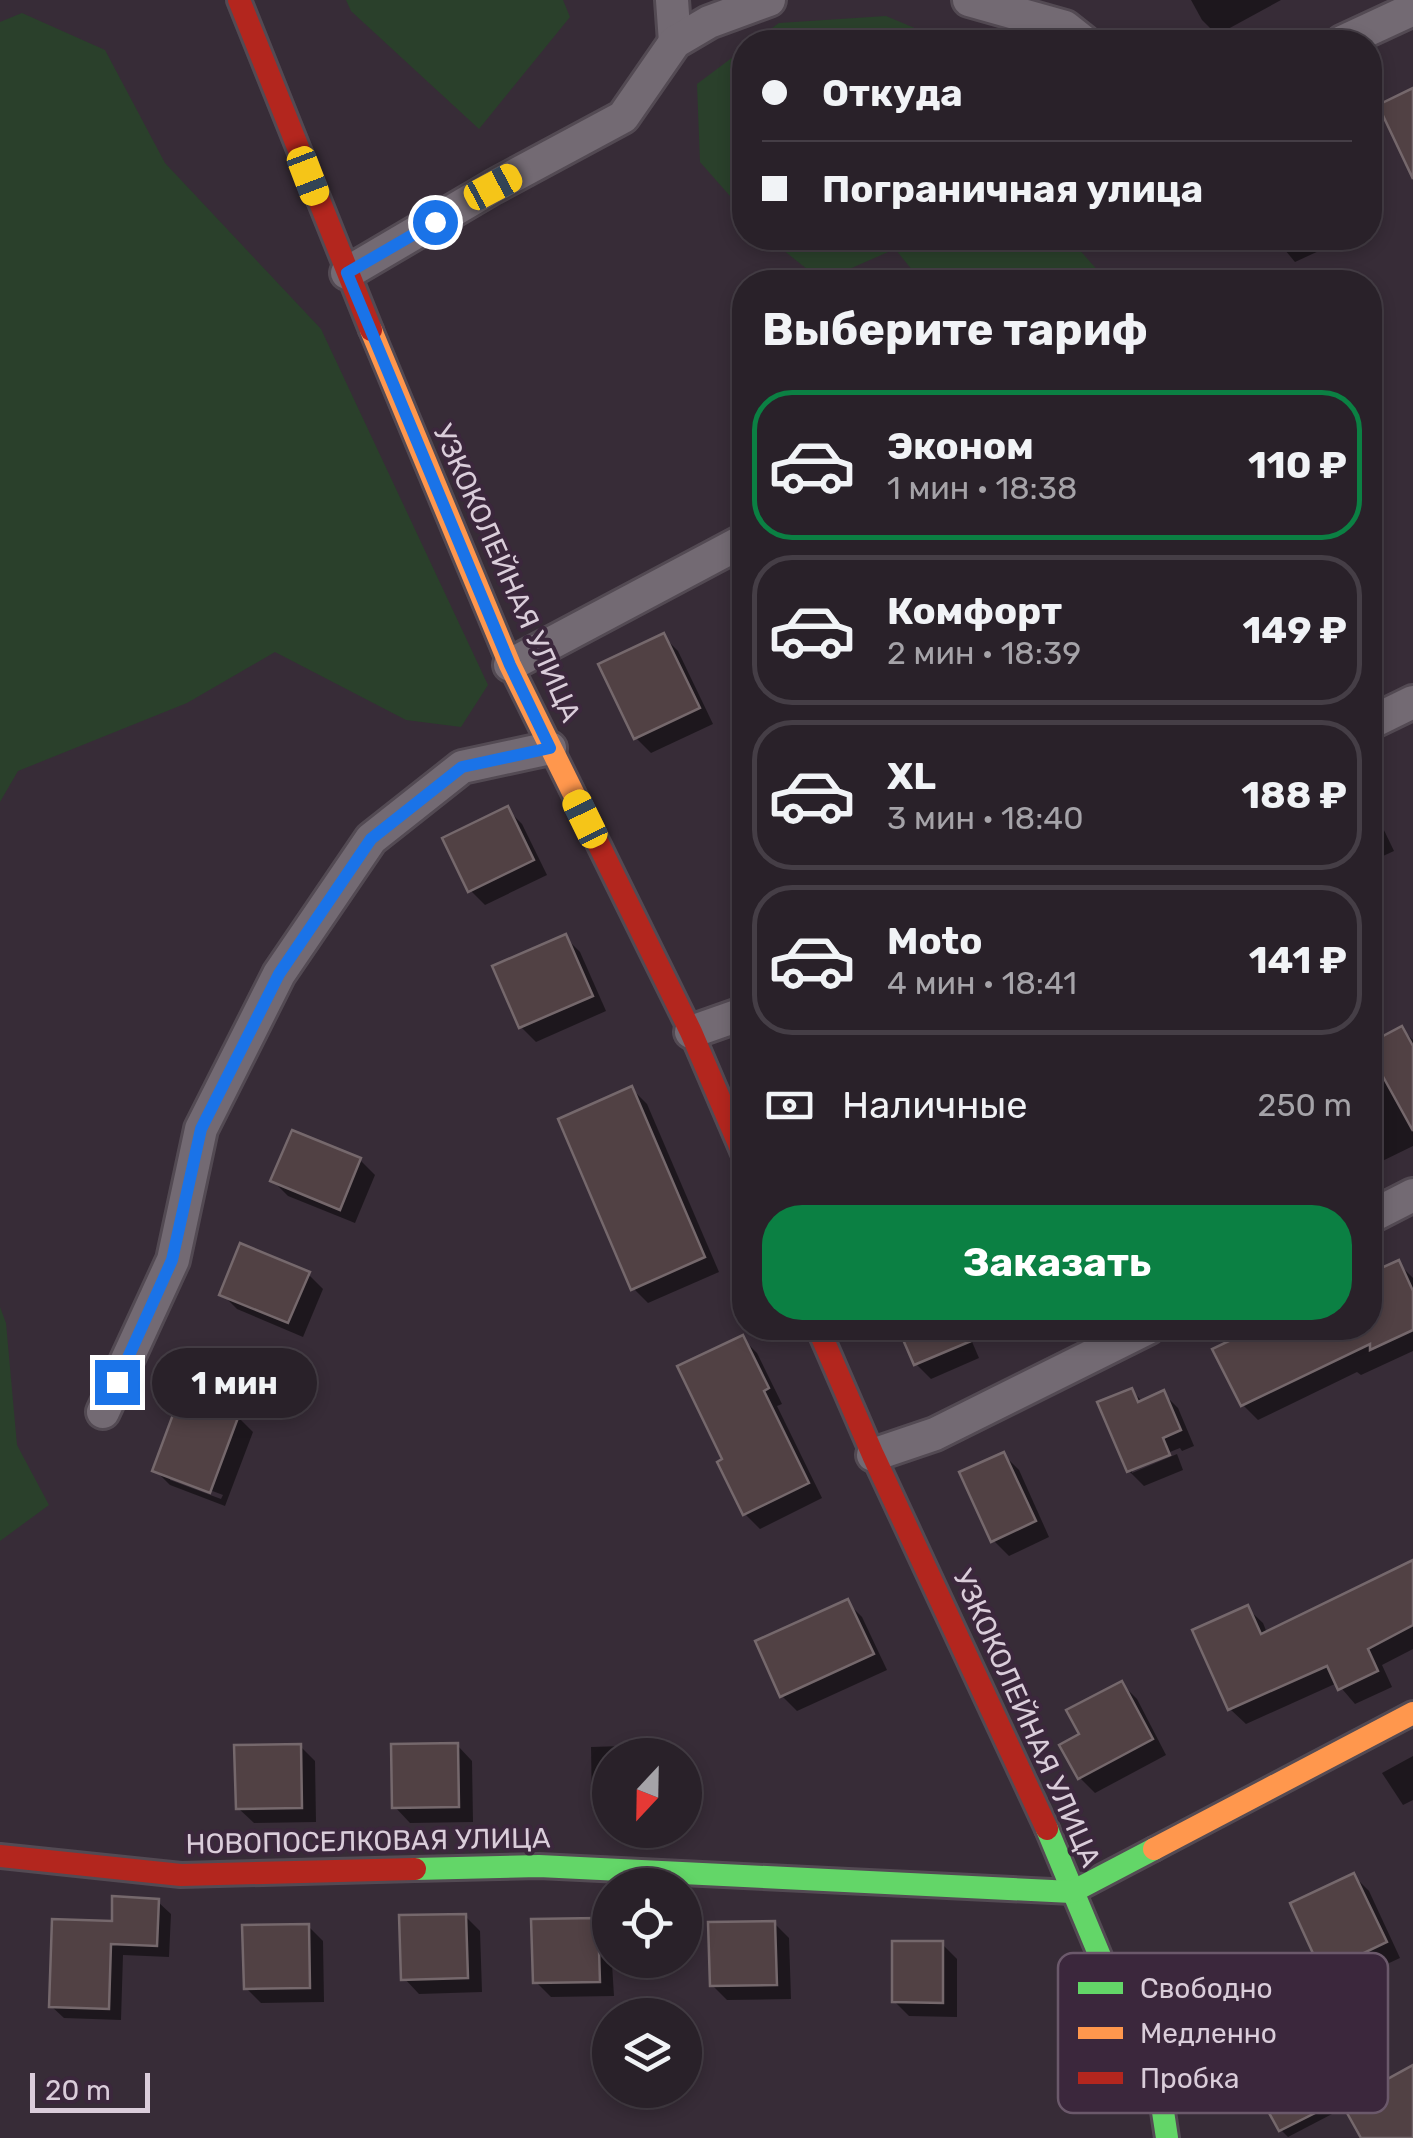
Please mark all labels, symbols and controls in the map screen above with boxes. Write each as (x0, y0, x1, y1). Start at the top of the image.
text: Откуда (822, 70, 963, 116)
car (283, 143, 333, 209)
car (459, 160, 527, 214)
text: Пограничная улица (822, 166, 1203, 212)
route start (413, 200, 458, 245)
text: Выберите тариф (762, 303, 1148, 356)
street label: УЗКОКОЛЕЙНАЯ УЛИЦА (426, 419, 588, 727)
icon: car (767, 420, 857, 510)
text: Эконом (887, 423, 1034, 469)
text: 110 ₽ (1248, 442, 1347, 488)
text: 1 мин · 18:38 (887, 469, 1077, 507)
icon: car (767, 585, 857, 675)
text: Комфорт (887, 588, 1062, 634)
text: 149 ₽ (1242, 607, 1347, 653)
text: 2 мин · 18:39 (887, 634, 1081, 672)
icon: car (767, 750, 857, 840)
text: XL (887, 753, 936, 799)
text: 188 ₽ (1241, 772, 1347, 818)
car (558, 785, 612, 853)
text: 3 мин · 18:40 (887, 799, 1084, 837)
icon: car (767, 915, 857, 1005)
text: Moto (887, 918, 983, 964)
text: 141 ₽ (1249, 937, 1347, 983)
text: 4 мин · 18:41 (887, 964, 1077, 1002)
icon: cash (762, 1078, 817, 1133)
text: Наличные (842, 1082, 1028, 1128)
text: 250 m (1258, 1086, 1352, 1124)
button: Заказать (762, 1205, 1352, 1320)
callout: 1 мин (152, 1347, 317, 1417)
route end (95, 1360, 140, 1405)
text: 1 мин (191, 1364, 278, 1402)
street label: УЗКОКОЛЕЙНАЯ УЛИЦА (946, 1564, 1108, 1872)
north arrow (592, 1738, 702, 1848)
map controls (592, 1738, 702, 2108)
street label: НОВОПОСЕЛКОВАЯ УЛИЦА (185, 1821, 551, 1861)
button: locate (592, 1868, 702, 1978)
legend (1058, 1953, 1388, 2113)
text: Свободно (1140, 1972, 1273, 2005)
button: layers (592, 1998, 702, 2108)
text: Медленно (1140, 2017, 1277, 2050)
text: Пробка (1140, 2062, 1240, 2095)
scale bar (30, 2068, 150, 2112)
text: 20 m (45, 2074, 111, 2107)

